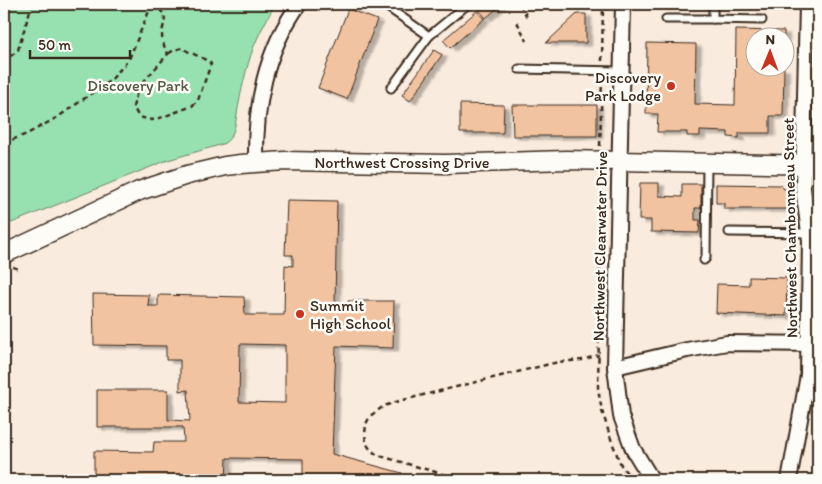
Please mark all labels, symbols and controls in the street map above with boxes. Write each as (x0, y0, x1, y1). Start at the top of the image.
scale bar (30, 28, 130, 60)
north arrow (744, 28, 794, 78)
text: N (765, 31, 775, 48)
text: 50 m (38, 36, 71, 54)
place label: Discovery Park Lodge (585, 68, 661, 105)
park label: Discovery Park (87, 76, 189, 95)
marker: Discovery Park Lodge (665, 80, 677, 92)
street label: Northwest Chambonneau Street (779, 118, 801, 338)
street label: Northwest Clearwater Drive (589, 151, 611, 341)
street label: Northwest Crossing Drive (314, 153, 490, 172)
place label: Summit High School (310, 296, 392, 333)
marker: Summit High School (294, 308, 306, 320)

